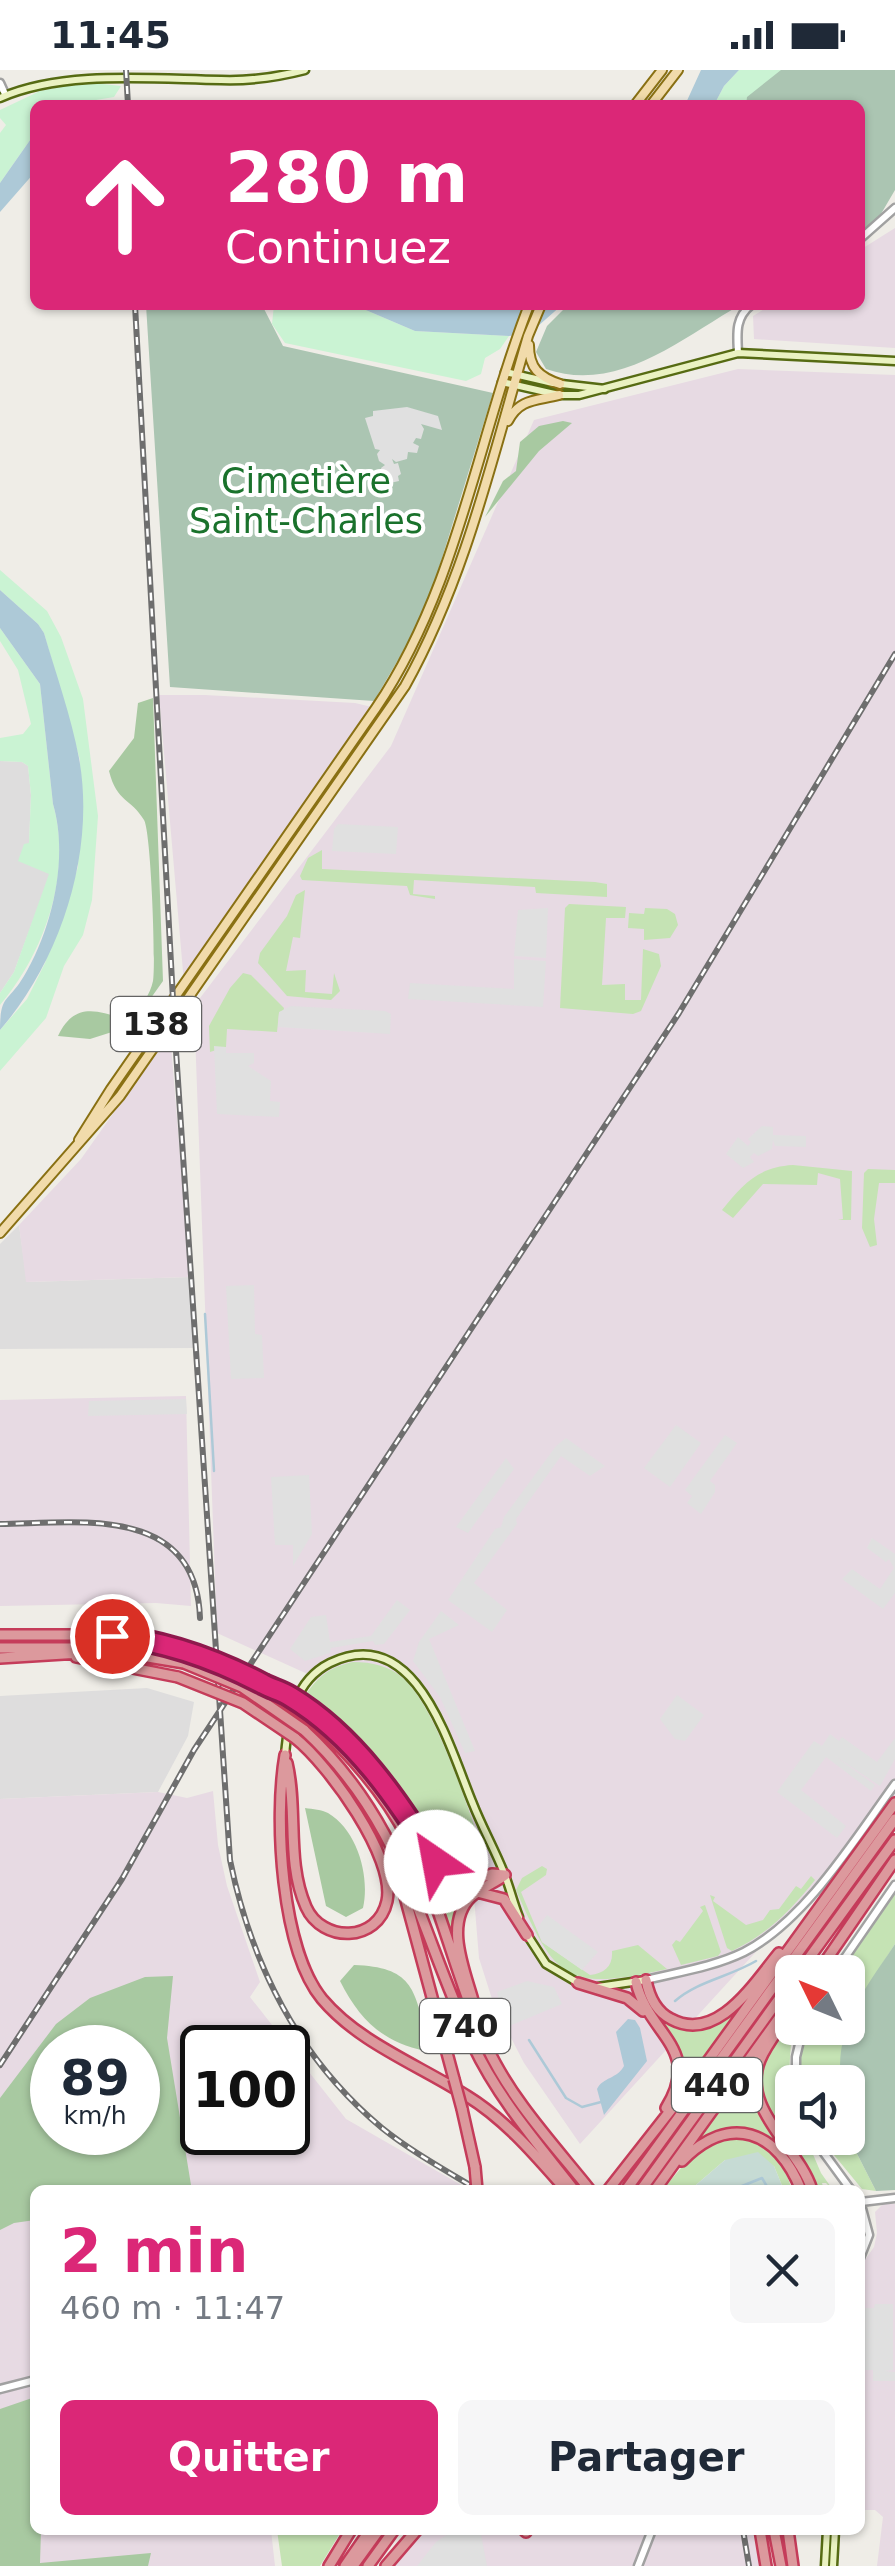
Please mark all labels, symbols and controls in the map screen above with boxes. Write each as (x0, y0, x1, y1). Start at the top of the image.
text: 11:45 (50, 13, 171, 57)
text: 280 m (225, 137, 468, 219)
icon: ahead (60, 140, 190, 270)
text: Continuez (225, 221, 451, 274)
park label: Cimetière Saint-Charles (189, 461, 423, 541)
road number: 138 (111, 997, 201, 1051)
pin (70, 1594, 155, 1679)
icon: arrive (85, 1609, 140, 1664)
position arrow (384, 1810, 488, 1914)
north arrow (775, 1955, 865, 2045)
map controls (775, 1955, 865, 2155)
road number: 740 (420, 1999, 510, 2053)
speed limit sign: 100 (180, 2025, 310, 2155)
text: 89 (60, 2049, 130, 2107)
road number: 440 (672, 2058, 762, 2112)
button: sound (775, 2065, 865, 2155)
text: km/h (63, 2101, 127, 2130)
text: 2 min (60, 2216, 248, 2286)
button: close (730, 2218, 835, 2323)
text: 460 m · 11:47 (60, 2289, 285, 2327)
button: Quitter (60, 2400, 438, 2515)
button: Partager (458, 2400, 835, 2515)

